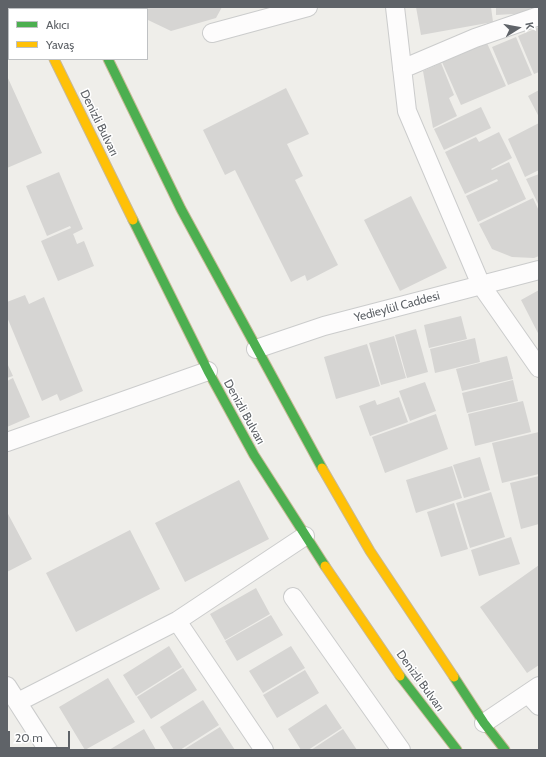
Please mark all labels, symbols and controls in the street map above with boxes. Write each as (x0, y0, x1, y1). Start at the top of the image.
legend (8, 8, 148, 60)
north arrow (498, 8, 538, 48)
text: Akıcı (46, 17, 69, 32)
text: K (522, 21, 537, 30)
text: Yavaş (46, 37, 74, 52)
street label: Denizli Bulvarı (77, 88, 121, 158)
street label: Yedieylül Caddesi (353, 289, 441, 325)
street label: Denizli Bulvarı (220, 377, 268, 447)
street label: Denizli Bulvarı (393, 648, 447, 714)
scale bar (10, 723, 72, 749)
text: 20 m (15, 730, 43, 745)

